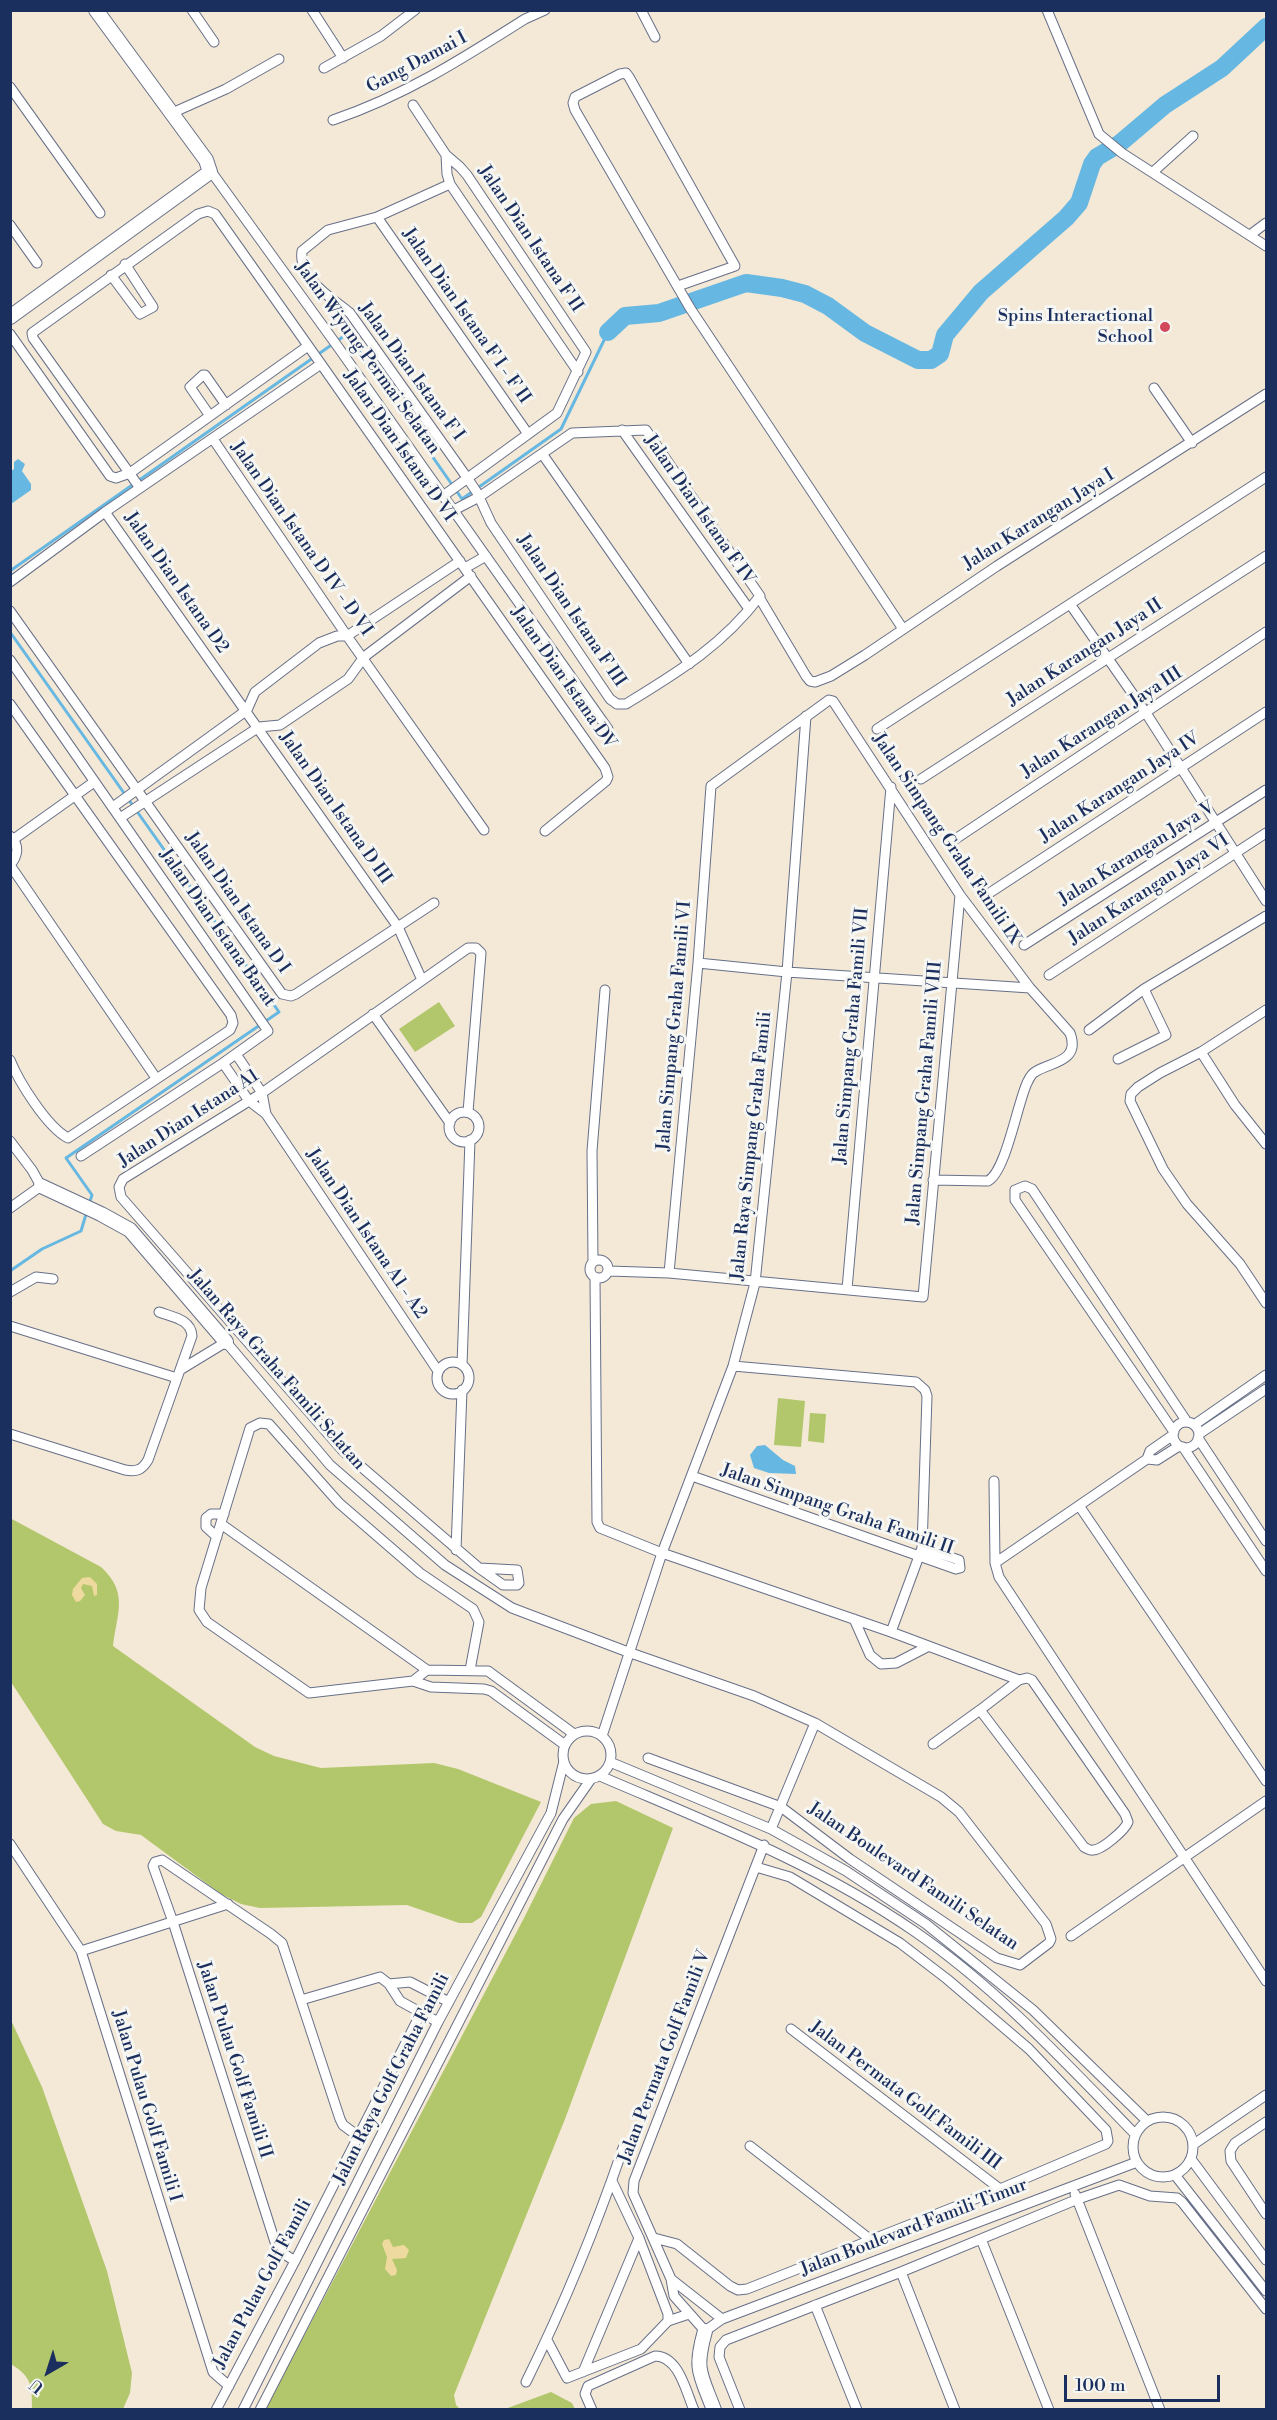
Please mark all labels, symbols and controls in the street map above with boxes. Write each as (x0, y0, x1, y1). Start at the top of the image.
street label: Gang Damai I (363, 28, 471, 98)
street label: Jalan Dian Istana F II (473, 161, 587, 317)
street label: Jalan Dian Istana F I - F II (397, 224, 535, 408)
street label: Jalan Wiyung Permai Selatan (290, 257, 444, 459)
street label: Jalan Dian Istana F I (354, 299, 468, 445)
place label: Spins Interactional School (998, 306, 1153, 348)
marker: Spins Interactional School (1158, 320, 1172, 334)
street label: Jalan Dian Istana D VI (338, 366, 460, 526)
street label: Jalan Dian Istana F IV (639, 431, 759, 589)
street label: Jalan Dian Istana D IV - D VI (225, 438, 377, 640)
street label: Jalan Karangan Jaya I (960, 465, 1118, 575)
street label: Jalan Dian Istana D2 (119, 508, 233, 658)
street label: Jalan Dian Istana F III (512, 531, 630, 691)
street label: Jalan Karangan Jaya II (1003, 595, 1167, 711)
street label: Jalan Dian Istana DV (506, 603, 620, 753)
street label: Jalan Karangan Jaya III (1017, 663, 1187, 783)
street label: Jalan Dian Istana D III (274, 728, 396, 888)
street label: Jalan Karangan Jaya IV (1036, 728, 1204, 848)
street label: Jalan Simpang Graha Famili IX (867, 729, 1025, 949)
street label: Jalan Karangan Jaya V (1055, 797, 1219, 911)
street label: Jalan Dian Istana D I (180, 828, 294, 978)
street label: Jalan Karangan Jaya VI (1065, 830, 1233, 950)
street label: Jalan Dian Istana Barat (154, 845, 280, 1011)
street label: Jalan Simpang Graha Famili VI (653, 900, 697, 1152)
street label: Jalan Simpang Graha Famili VII (830, 907, 874, 1165)
street label: Jalan Simpang Graha Famili VIII (903, 960, 947, 1226)
street label: Jalan Raya Simpang Graha Famili (727, 1010, 777, 1282)
street label: Jalan Dian Istana A1 (115, 1065, 263, 1173)
street label: Jalan Dian Istana A1 - A2 (301, 1145, 431, 1323)
street label: Jalan Raya Graha Famili Selatan (183, 1265, 369, 1475)
street label: Jalan Simpang Graha Famili II (718, 1460, 956, 1560)
street label: Jalan Boulevard Famili Selatan (804, 1798, 1022, 1956)
street label: Jalan Permata Golf Famili V (614, 1947, 716, 2167)
street label: Jalan Pulau Golf Famili II (192, 1959, 276, 2161)
street label: Jalan Raya Golf Graha Famili (329, 1970, 455, 2188)
street label: Jalan Pulau Golf Famili I (107, 2008, 185, 2204)
street label: Jalan Permata Golf Famili III (805, 2017, 1005, 2175)
street label: Jalan Boulevard Famili Timur (797, 2175, 1031, 2281)
street label: Jalan Pulau Golf Famili (209, 2196, 317, 2372)
north arrow (18, 2342, 78, 2402)
scale bar (1067, 2363, 1223, 2401)
text: U (26, 2374, 48, 2398)
text: 100 m (1075, 2374, 1126, 2397)

